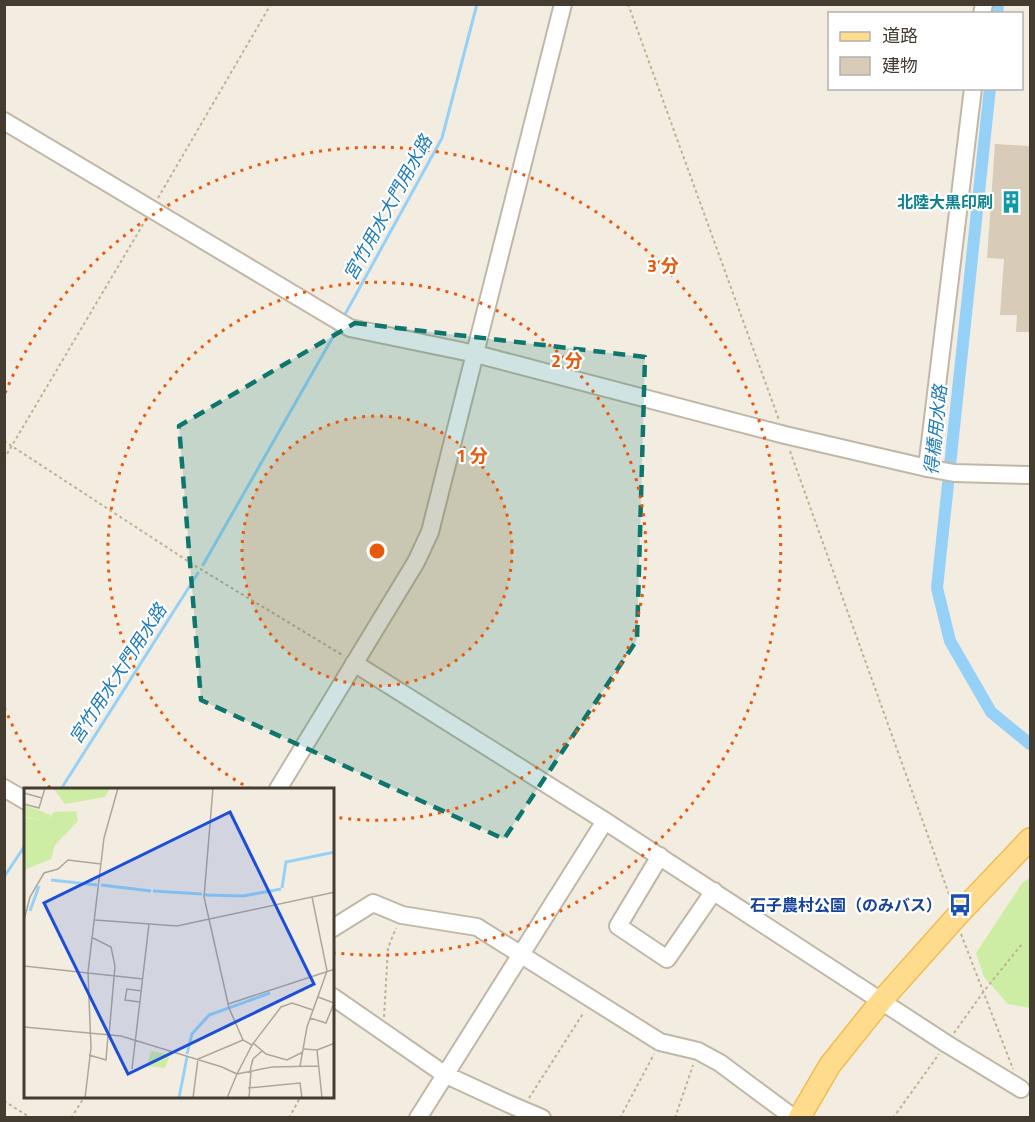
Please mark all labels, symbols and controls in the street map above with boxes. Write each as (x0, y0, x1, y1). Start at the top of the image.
legend (828, 12, 1023, 90)
text: 道路 (882, 22, 918, 49)
text: 建物 (882, 52, 918, 79)
water label: 宮竹用水大門用水路 (336, 129, 440, 285)
building icon: 北陸大黒印刷 (998, 189, 1024, 215)
place label: 北陸大黒印刷 (897, 190, 993, 214)
text: 3 分 (647, 252, 679, 279)
text: 2 分 (551, 347, 583, 374)
water label: 得橋用水路 (917, 382, 954, 476)
text: 1 分 (456, 442, 488, 469)
centre of rings (367, 541, 387, 561)
water label: 宮竹用水大門用水路 (62, 597, 174, 749)
inset map (24, 788, 334, 1098)
bus stop icon: 石子農村公園（のみバス） (947, 892, 973, 918)
place label: 石子農村公園（のみバス） (750, 893, 942, 917)

